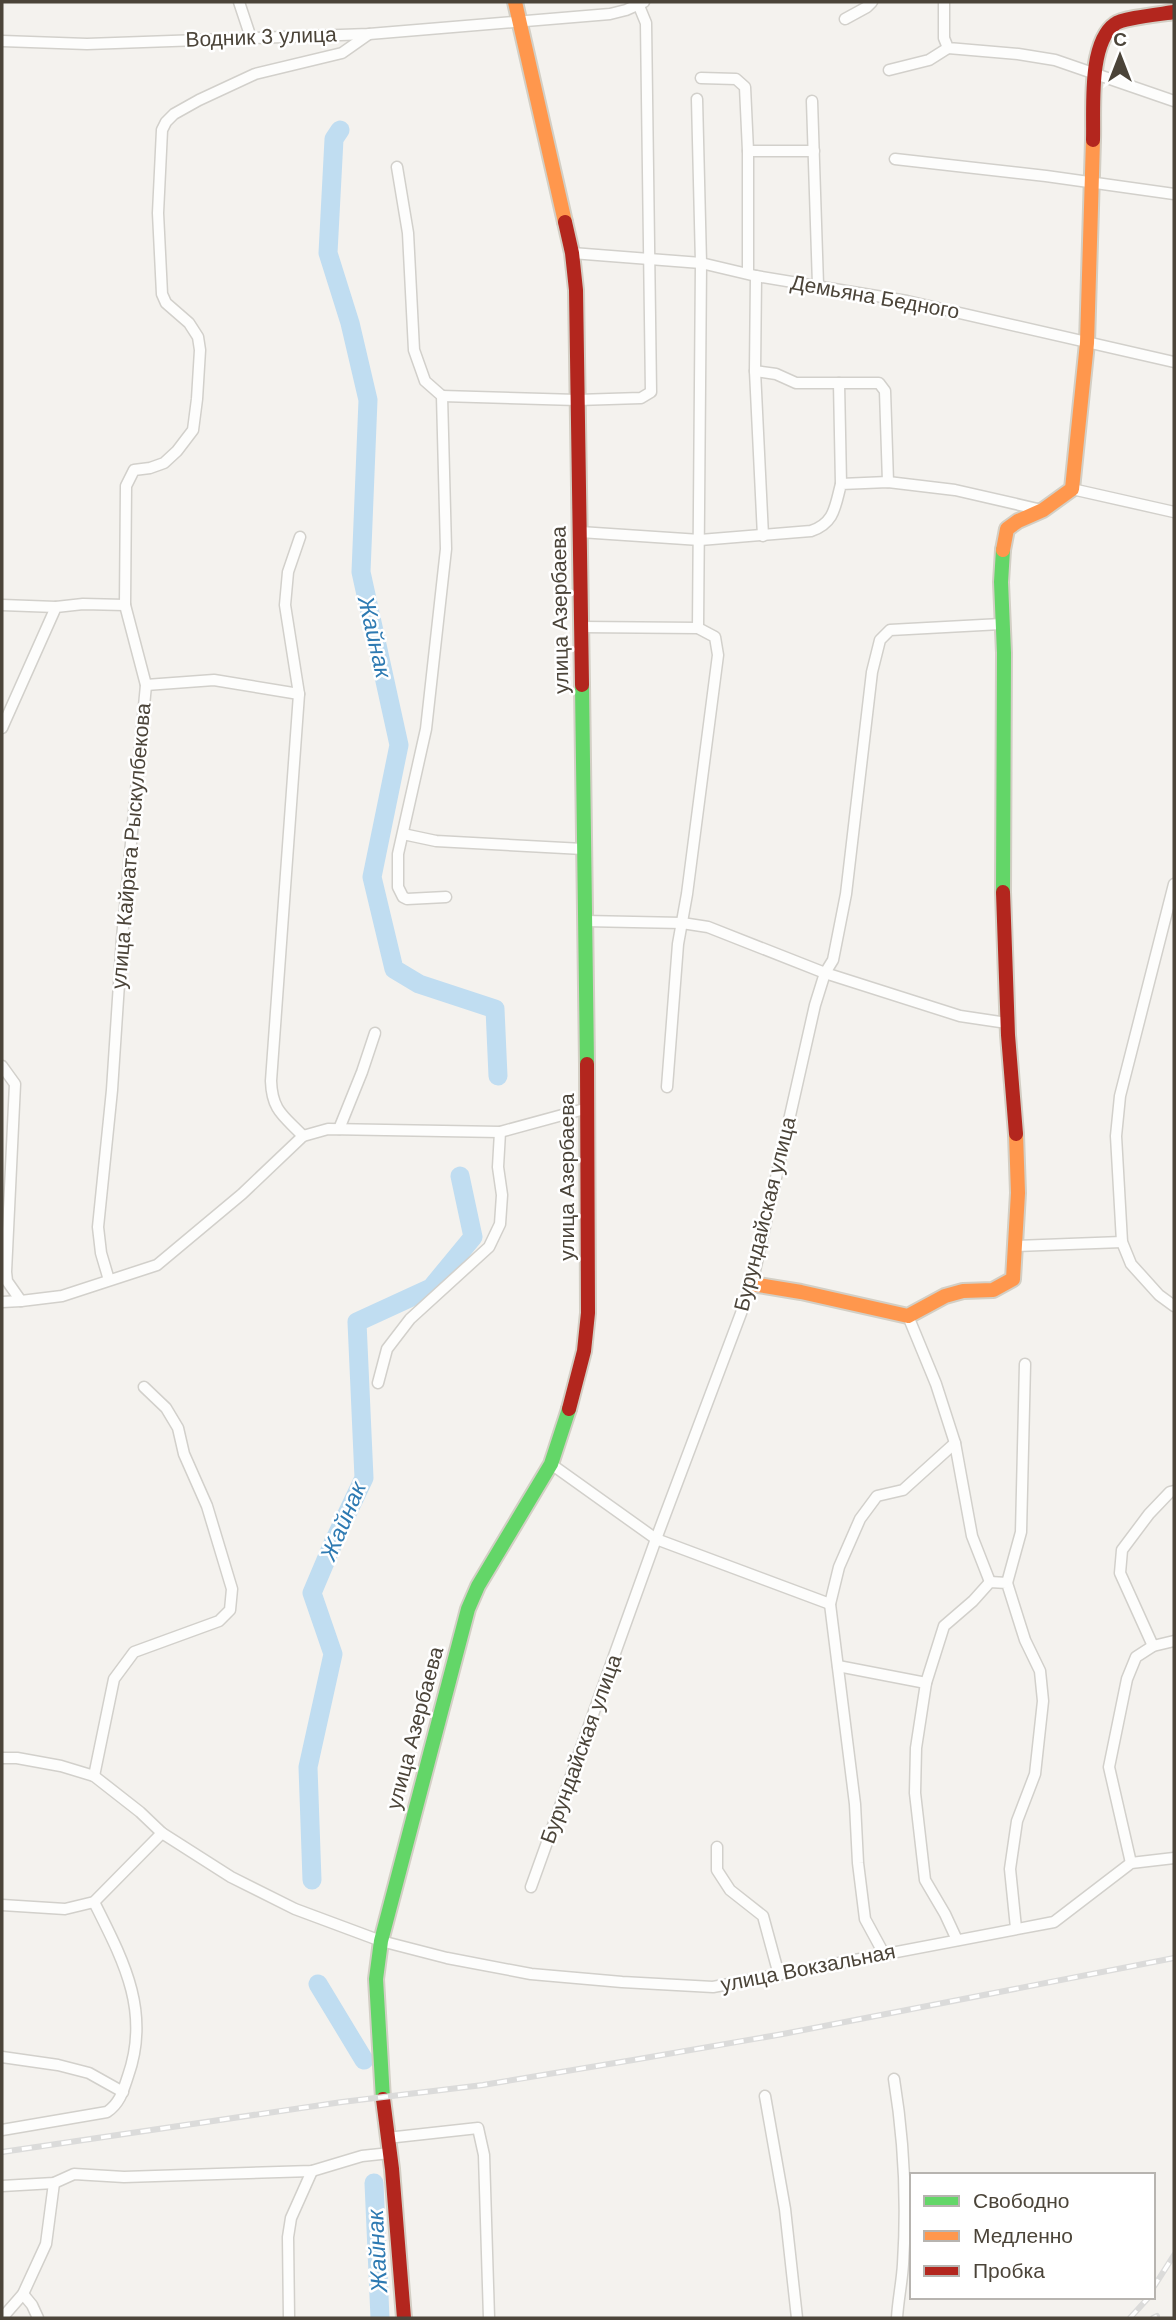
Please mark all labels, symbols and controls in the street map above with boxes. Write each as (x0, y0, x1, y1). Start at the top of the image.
street label: Водник 3 улица (185, 20, 337, 54)
north arrow (1085, 21, 1155, 91)
text: С (1113, 27, 1127, 52)
street label: Демьяна Бедного (788, 268, 962, 326)
street label: улица Азербаева (545, 526, 575, 694)
water label: Жайнак (351, 592, 399, 682)
street label: улица Кайрата Рыскулбекова (105, 702, 157, 990)
street label: улица Азербаева (553, 1093, 581, 1261)
street label: Бурундайская улица (727, 1114, 803, 1314)
water label: Жайнак (313, 1476, 373, 1566)
street label: улица Азербаева (380, 1643, 450, 1813)
street label: Бурундайская улица (534, 1650, 628, 1847)
street label: улица Вокзальная (718, 1937, 898, 1999)
legend (910, 2173, 1155, 2299)
text: Свободно (973, 2187, 1070, 2215)
water label: Жайнак (360, 2208, 394, 2294)
text: Медленно (973, 2222, 1073, 2250)
text: Пробка (973, 2257, 1045, 2285)

